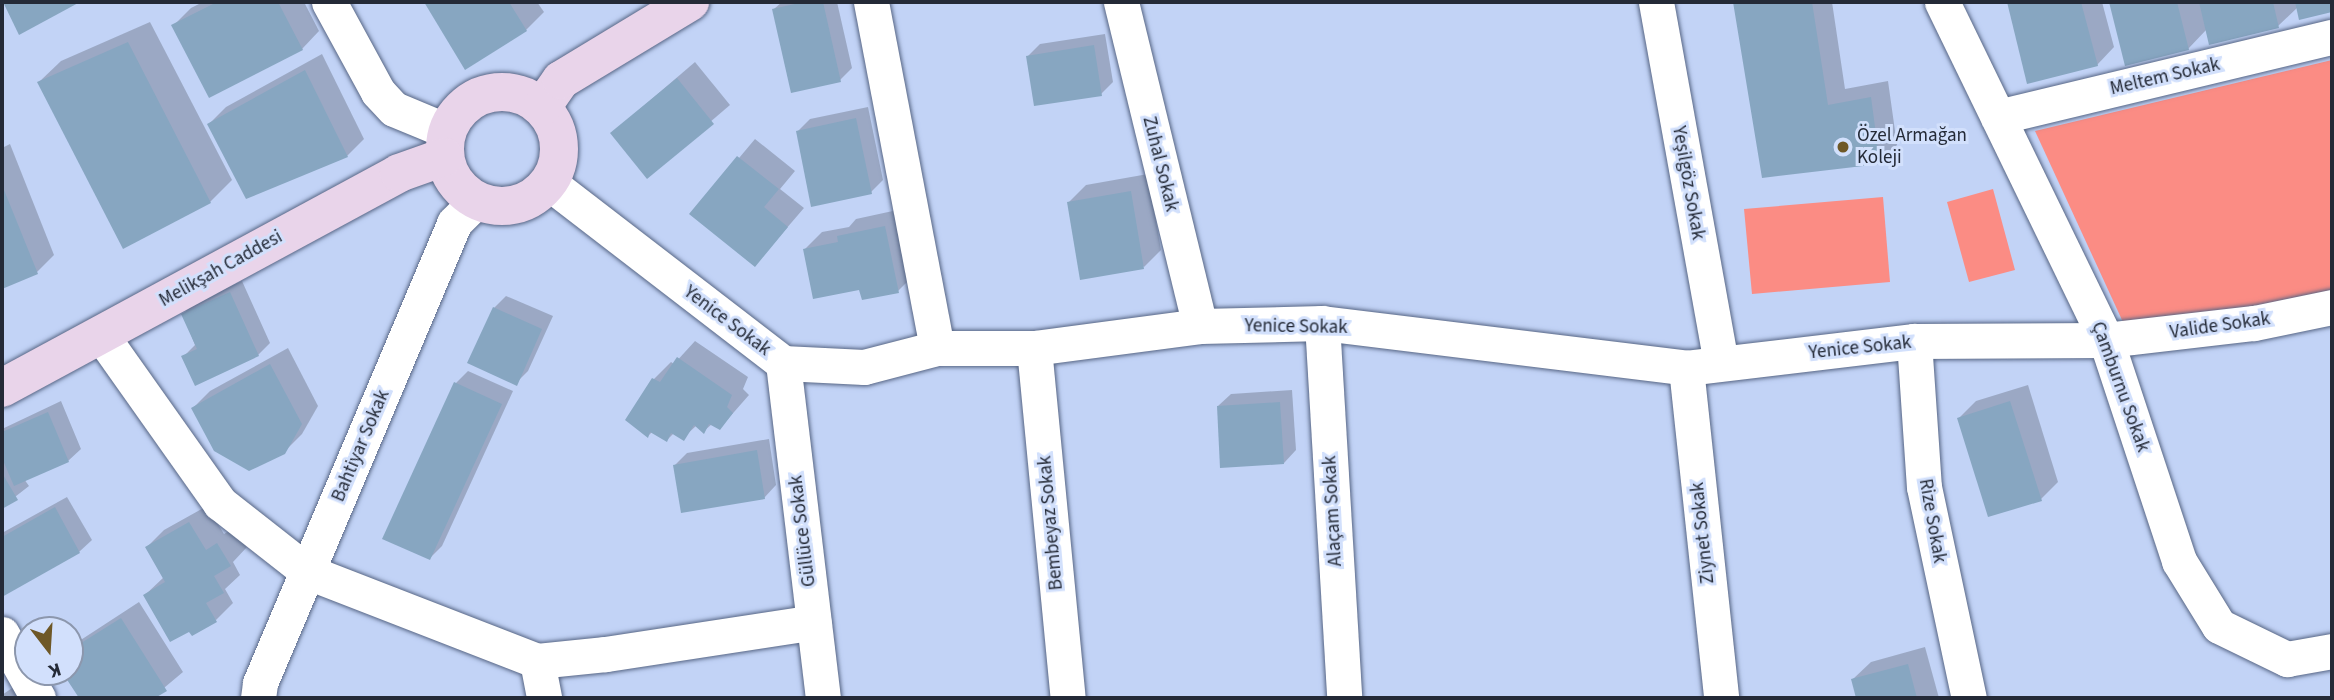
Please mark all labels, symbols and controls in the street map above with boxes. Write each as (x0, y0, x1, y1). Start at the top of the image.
street label: Meltem Sokak (2108, 53, 2222, 101)
street label: Zuhal Sokak (1137, 114, 1183, 214)
street label: Yeşilgöz Sokak (1667, 124, 1709, 242)
place label: Özel Armağan Koleji (1857, 125, 1967, 169)
marker: Özel Armağan Koleji (1835, 139, 1851, 155)
street label: Melikşah Caddesi (155, 226, 287, 312)
street label: Yenice Sokak (679, 281, 775, 361)
street label: Valide Sokak (2168, 308, 2272, 344)
street label: Yenice Sokak (1244, 315, 1348, 339)
street label: Çamburnu Sokak (2086, 319, 2154, 455)
street label: Yenice Sokak (1808, 331, 1912, 365)
street label: Bahtiyar Sokak (327, 387, 395, 505)
street label: Bembeyaz Sokak (1034, 455, 1068, 591)
street label: Alaçam Sokak (1319, 455, 1347, 567)
street label: Güllüce Sokak (785, 474, 821, 588)
street label: Rize Sokak (1913, 477, 1951, 565)
street label: Ziynet Sokak (1686, 481, 1720, 585)
north arrow (14, 616, 84, 686)
text: K (45, 655, 64, 684)

